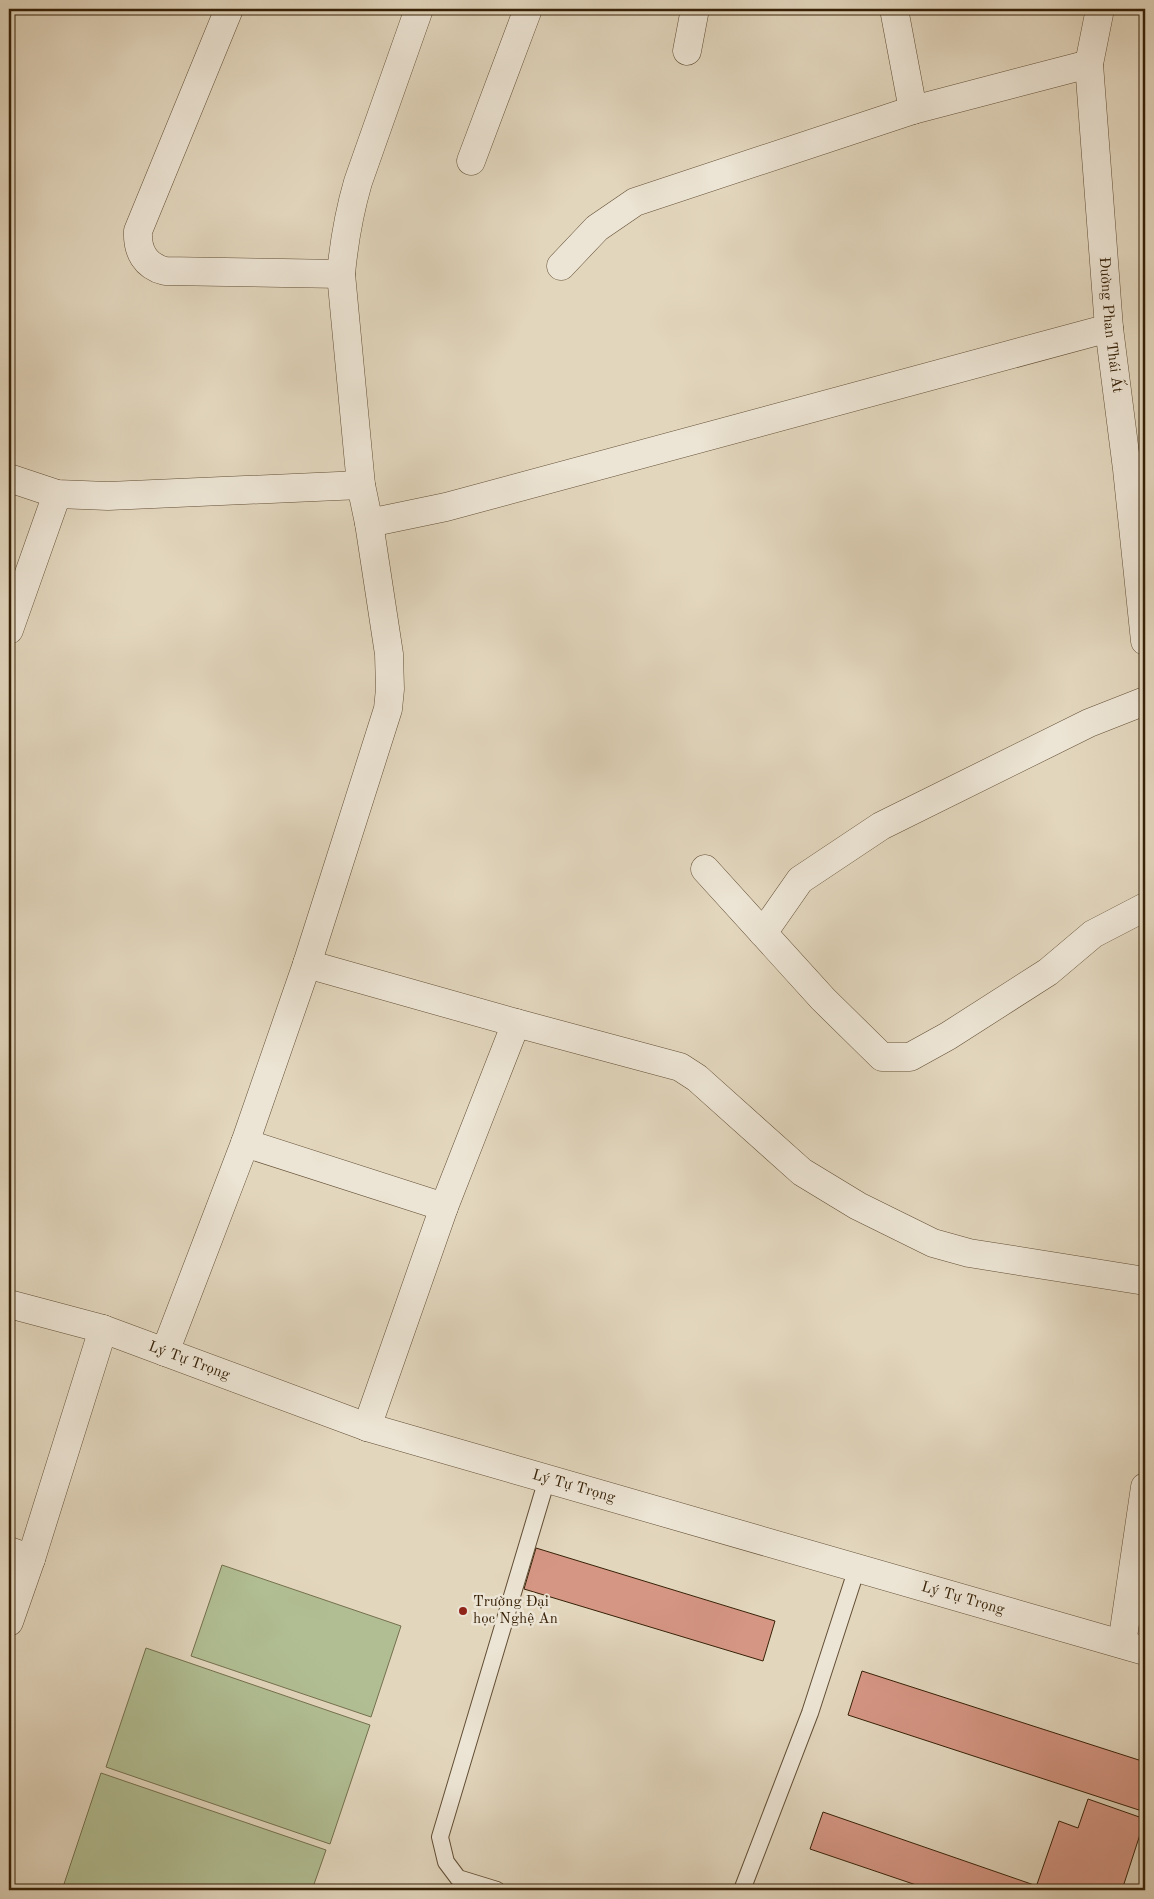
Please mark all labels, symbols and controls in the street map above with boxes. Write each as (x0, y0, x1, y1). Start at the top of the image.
street label: Đường Phan Thái Ất (1096, 256, 1129, 394)
street label: Lý Tự Trọng (146, 1339, 232, 1383)
street label: Lý Tự Trọng (530, 1467, 617, 1506)
street label: Lý Tự Trọng (920, 1580, 1006, 1618)
place label: Trường Đại học Nghệ An (473, 1595, 558, 1627)
marker: Trường Đại học Nghệ An (457, 1605, 469, 1617)

